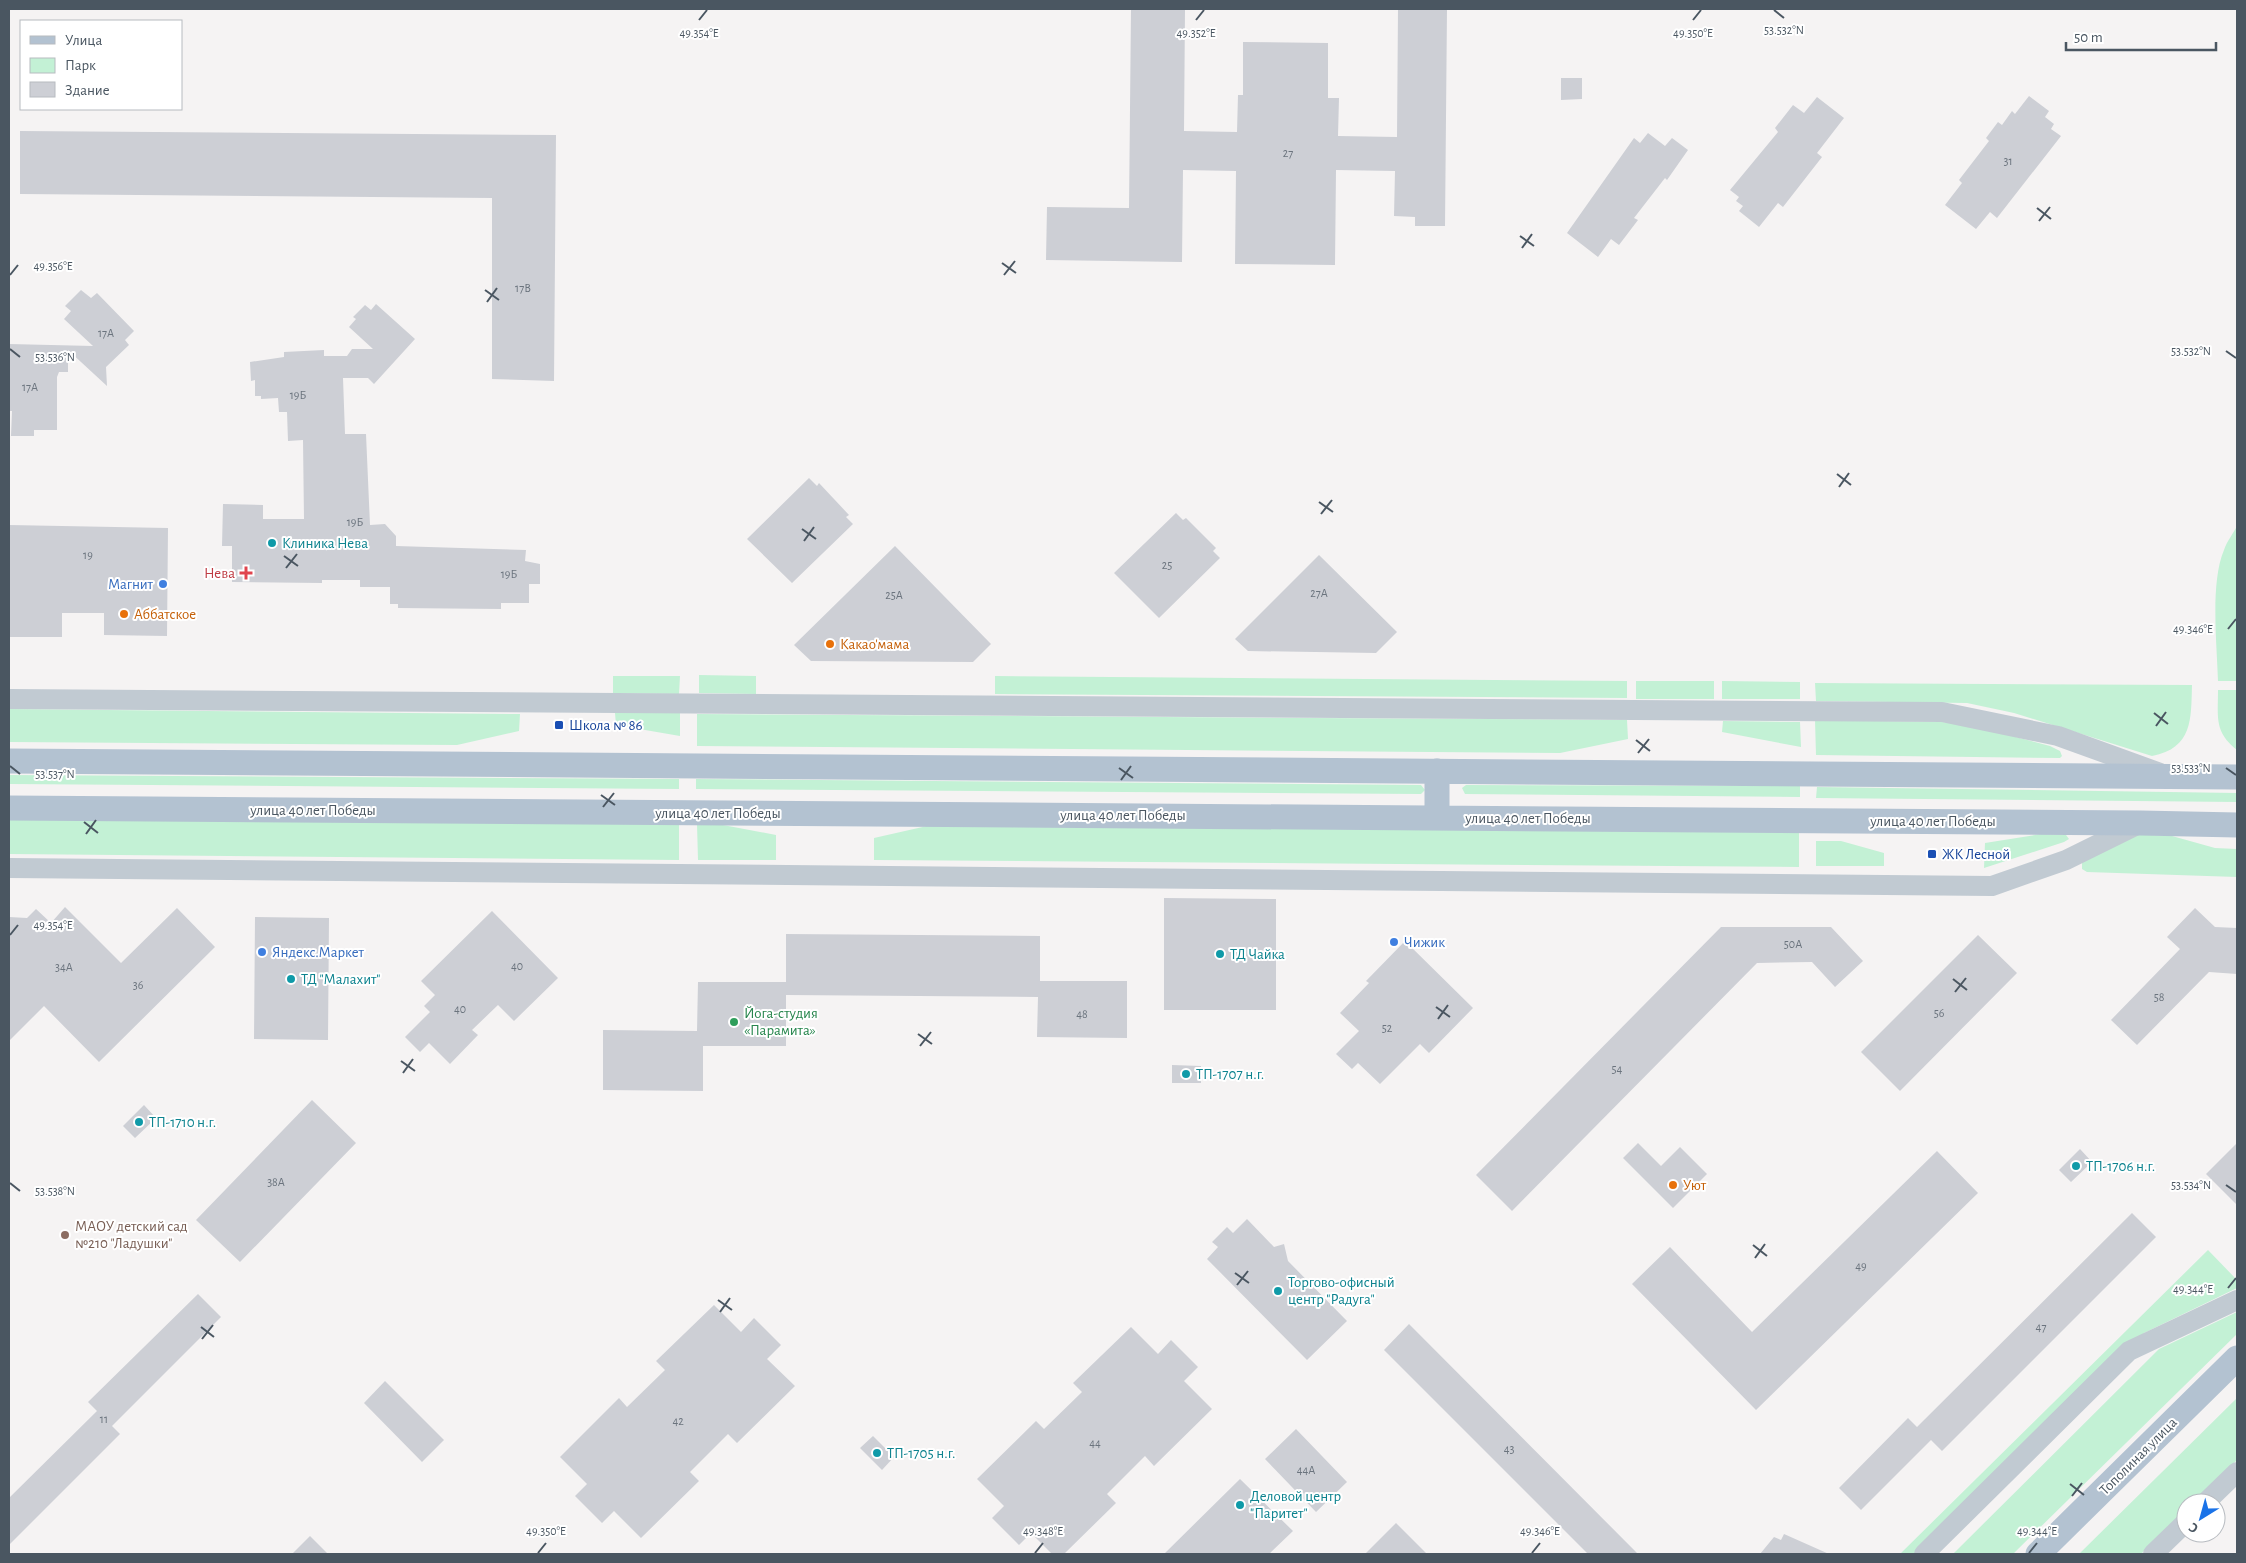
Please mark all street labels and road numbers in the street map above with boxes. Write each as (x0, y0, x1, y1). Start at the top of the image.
street label: улица 40 лет Победы (249, 803, 376, 818)
street label: улица 40 лет Победы (654, 806, 781, 821)
street label: улица 40 лет Победы (1059, 808, 1186, 823)
street label: улица 40 лет Победы (1464, 811, 1591, 826)
street label: улица 40 лет Победы (1869, 814, 1996, 829)
street label: Тополиная улица (2097, 1415, 2180, 1498)

